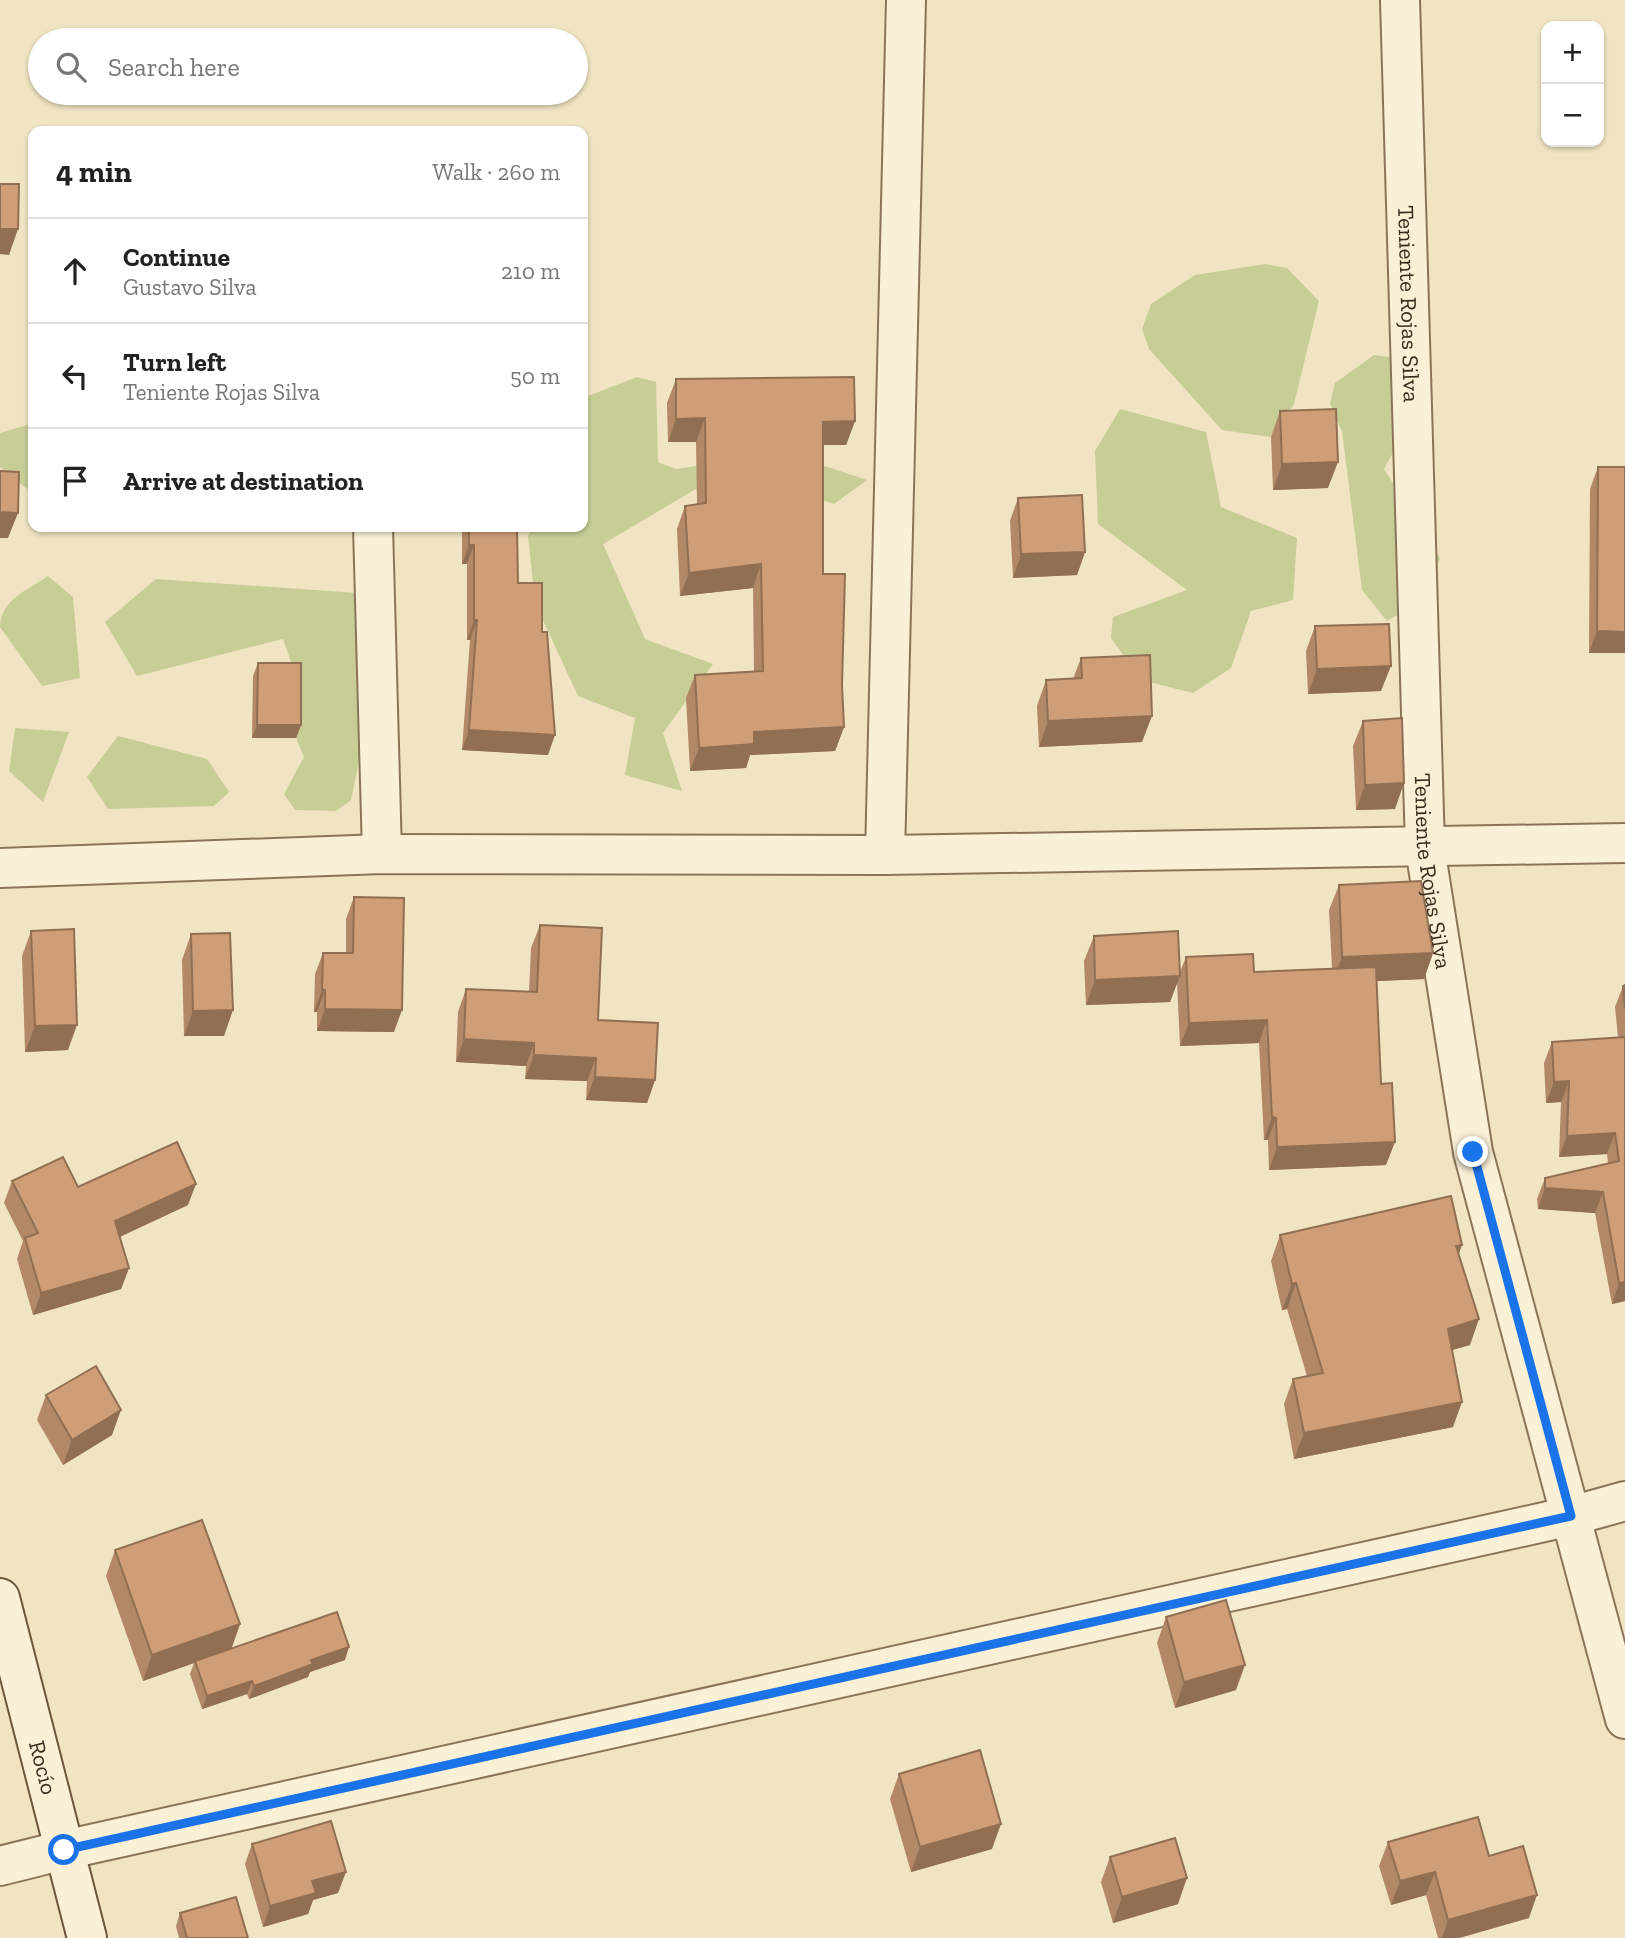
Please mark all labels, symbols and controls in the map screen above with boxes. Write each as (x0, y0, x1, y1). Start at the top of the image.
map controls (1541, 21, 1604, 147)
button: + (1541, 21, 1604, 84)
search box (28, 28, 588, 105)
icon: search (52, 48, 90, 86)
text: Search here (108, 51, 240, 83)
button: − (1541, 84, 1604, 147)
text: 4 min (56, 154, 132, 190)
text: Walk · 260 m (432, 158, 560, 186)
street label: Teniente Rojas Silva (1392, 205, 1426, 403)
text: Continue (123, 241, 230, 273)
icon: ahead (56, 252, 94, 290)
text: 210 m (501, 257, 560, 285)
text: Gustavo Silva (123, 273, 257, 301)
text: Turn left (123, 346, 226, 378)
icon: left (56, 357, 94, 395)
text: 50 m (510, 362, 560, 390)
text: Teniente Rojas Silva (123, 378, 320, 406)
icon: arrive (56, 462, 94, 500)
text: Arrive at destination (123, 465, 363, 497)
street label: Teniente Rojas Silva (1409, 773, 1458, 971)
route end (1457, 1136, 1488, 1167)
street label: Rocío (23, 1738, 64, 1797)
route start (48, 1834, 79, 1865)

